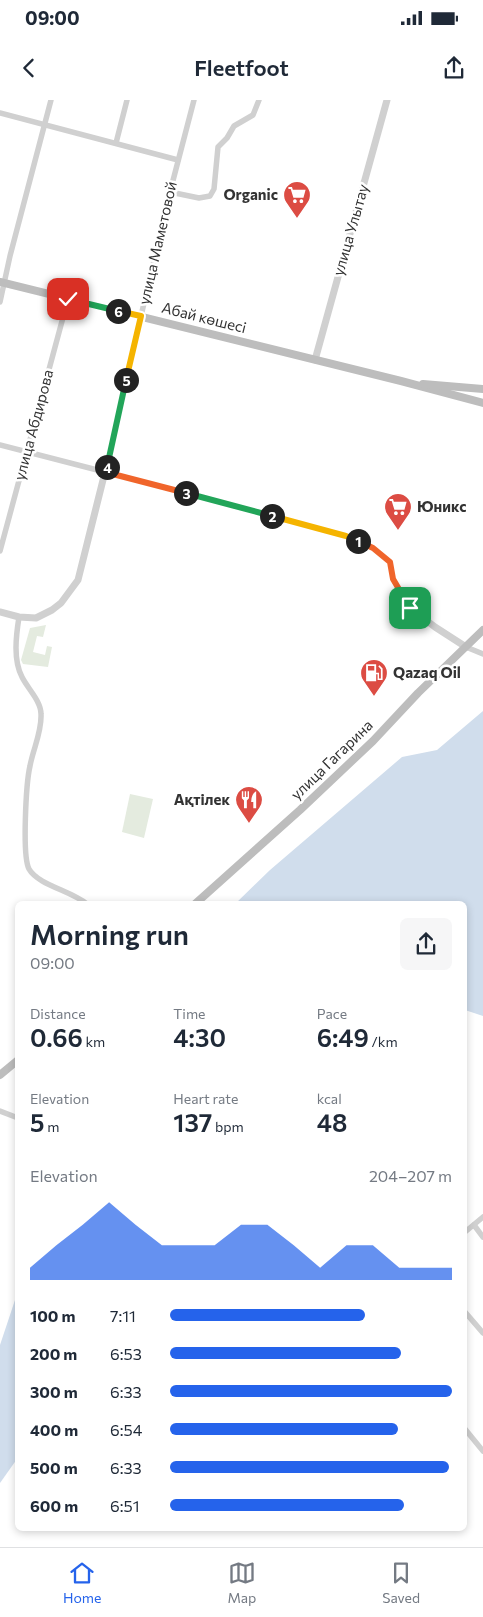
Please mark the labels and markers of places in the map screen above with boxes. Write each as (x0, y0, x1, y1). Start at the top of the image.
supermarket icon: Organic (282, 180, 312, 219)
place label: Organic (223, 185, 278, 203)
pin (47, 278, 89, 320)
pin: 6 (106, 298, 130, 324)
pin: 5 (114, 368, 138, 392)
pin: 4 (94, 454, 120, 480)
pin: 3 (174, 480, 198, 506)
supermarket icon: Юникс (383, 492, 413, 531)
place label: Юникс (417, 497, 466, 515)
pin: 2 (260, 504, 284, 528)
pin: 1 (346, 528, 370, 554)
pin (389, 587, 431, 629)
fuel station icon: Qazaq Oil (359, 658, 389, 697)
place label: Qazaq Oil (393, 663, 461, 681)
restaurant icon: Ақтілек (234, 785, 264, 824)
place label: Ақтілек (174, 790, 230, 808)

